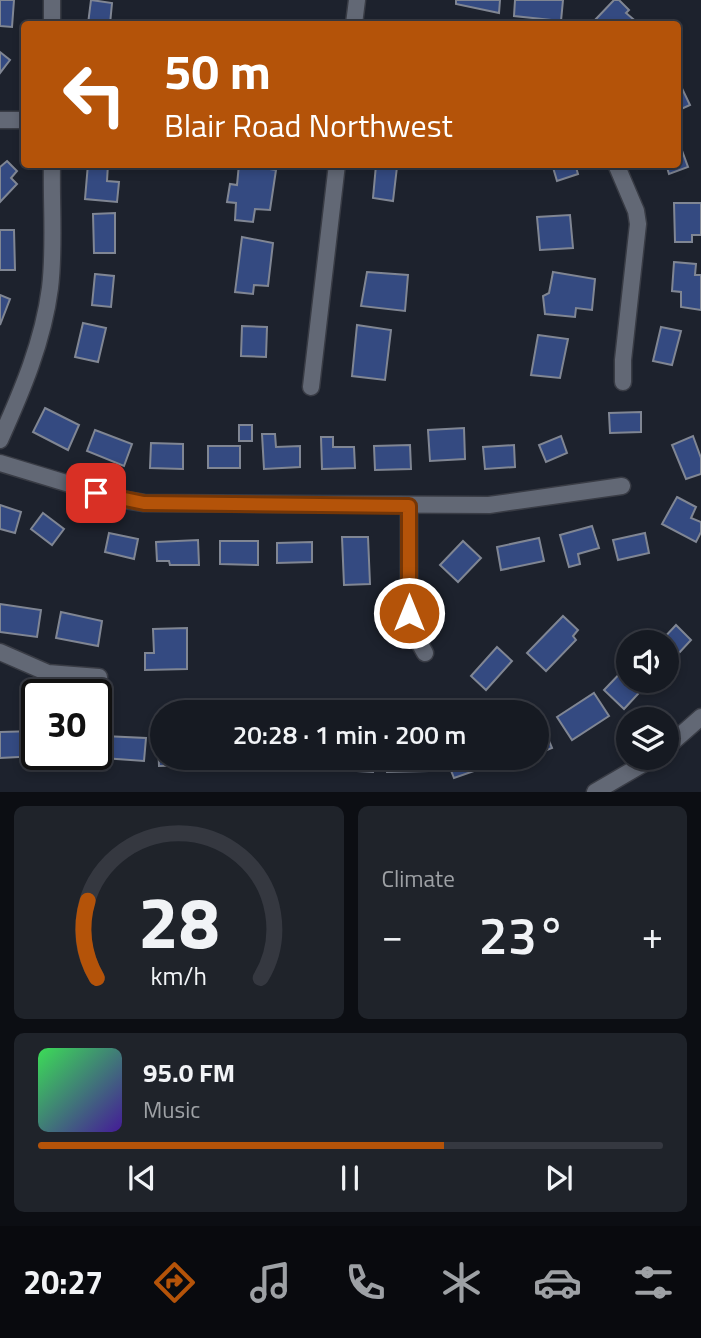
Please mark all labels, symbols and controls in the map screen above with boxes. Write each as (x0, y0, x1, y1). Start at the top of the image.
text: 50 m (164, 33, 271, 108)
icon: left (49, 49, 140, 140)
text: Blair Road Northwest (164, 101, 453, 149)
pin (66, 463, 126, 523)
icon: arrive (77, 474, 115, 512)
position arrow (372, 576, 446, 650)
map controls (616, 630, 679, 770)
button: sound (616, 630, 679, 693)
speed limit sign: 30 (21, 679, 112, 770)
button: layers (616, 707, 679, 770)
text: 20:28 · 1 min · 200 m (233, 715, 466, 754)
text: Climate (382, 861, 455, 896)
text: 28 (138, 867, 220, 977)
text: 23° (479, 895, 566, 974)
text: − (382, 906, 403, 964)
text: + (642, 906, 663, 964)
text: km/h (150, 957, 207, 995)
text: 95.0 FM (143, 1053, 235, 1092)
text: Music (143, 1092, 200, 1127)
icon: previous (123, 1159, 161, 1197)
icon: pause (331, 1159, 369, 1197)
icon: next (540, 1159, 578, 1197)
text: 20:27 (23, 1258, 103, 1306)
icon: directions (150, 1258, 199, 1307)
icon: music (246, 1258, 295, 1307)
icon: phone (341, 1258, 390, 1307)
icon: climate (437, 1258, 486, 1307)
icon: car (533, 1258, 582, 1307)
icon: filters (629, 1258, 678, 1307)

